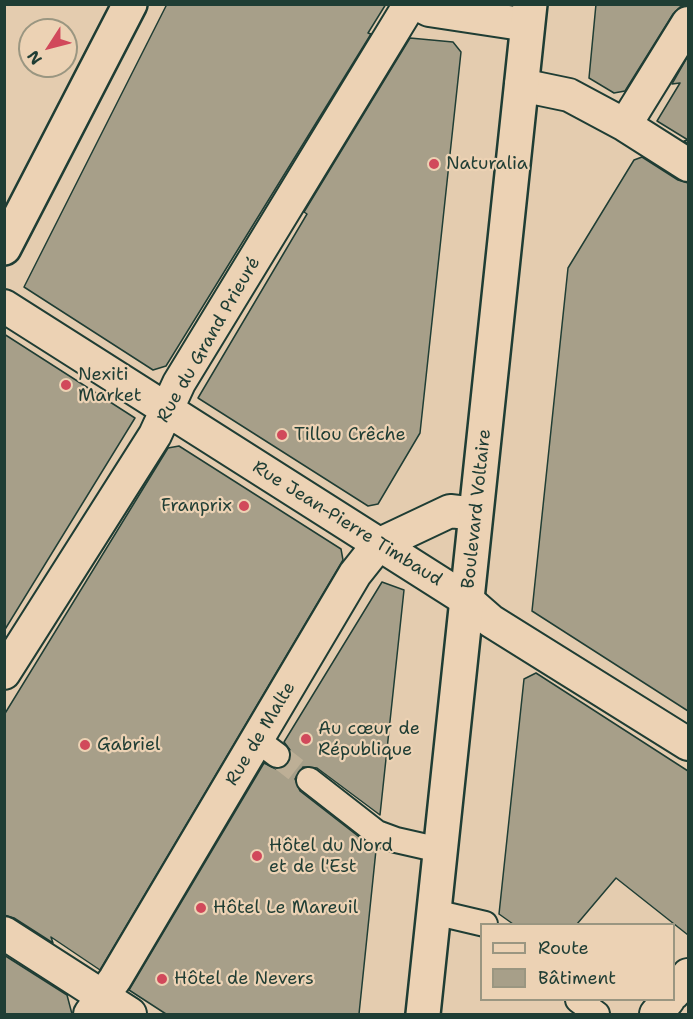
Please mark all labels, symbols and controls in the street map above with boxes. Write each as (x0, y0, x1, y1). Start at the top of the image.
north arrow (18, 18, 78, 78)
text: N (22, 46, 47, 69)
place label: Naturalia (446, 153, 528, 175)
marker: Naturalia (427, 157, 441, 171)
street label: Rue du Grand Prieuré (153, 253, 265, 427)
place label: Nexiti Market (78, 364, 142, 406)
marker: Nexiti Market (59, 378, 73, 392)
place label: Tillou Crêche (294, 424, 406, 446)
marker: Tillou Crêche (275, 428, 289, 442)
street label: Boulevard Voltaire (458, 428, 496, 590)
street label: Rue Jean-Pierre Timbaud (248, 457, 446, 591)
place label: Franprix (161, 495, 232, 517)
marker: Franprix (237, 499, 251, 513)
street label: Rue de Malte (222, 678, 300, 790)
place label: Au cœur de République (318, 718, 420, 760)
marker: Au cœur de République (299, 732, 313, 746)
place label: Gabriel (97, 734, 160, 756)
marker: Gabriel (78, 738, 92, 752)
place label: Hôtel du Nord et de l'Est (269, 835, 393, 878)
marker: Hôtel du Nord et de l'Est (250, 849, 264, 863)
place label: Hôtel Le Mareuil (213, 897, 358, 919)
marker: Hôtel Le Mareuil (194, 901, 208, 915)
legend (480, 923, 675, 1001)
text: Route (538, 936, 589, 960)
text: Bâtiment (538, 966, 616, 990)
place label: Hôtel de Nevers (174, 968, 314, 990)
marker: Hôtel de Nevers (155, 972, 169, 986)

